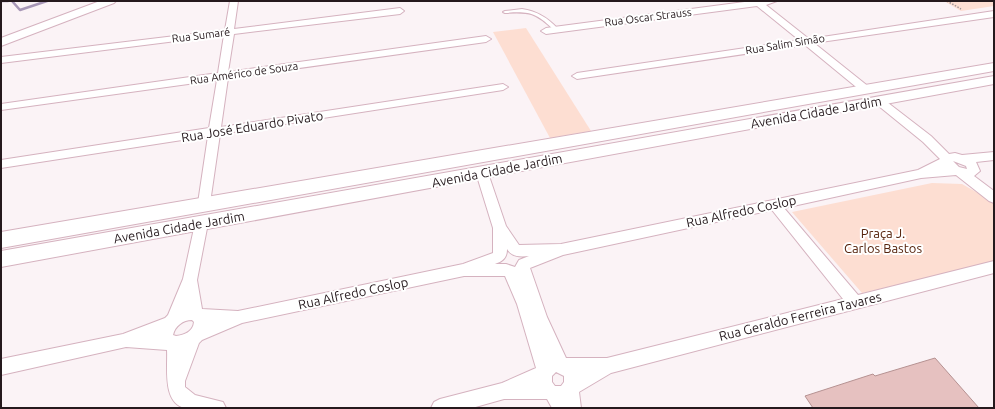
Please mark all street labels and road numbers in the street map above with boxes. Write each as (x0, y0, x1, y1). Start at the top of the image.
street label: Rua Oscar Strauss (604, 6, 693, 28)
street label: Rua Sumaré (171, 25, 231, 45)
street label: Rua Salim Simão (744, 32, 826, 56)
street label: Rua Américo de Souza (189, 59, 299, 87)
street label: Avenida Cidade Jardim (749, 94, 883, 130)
street label: Rua José Eduardo Pivato (180, 108, 324, 144)
street label: Avenida Cidade Jardim (430, 150, 564, 190)
street label: Rua Alfredo Coslop (685, 193, 797, 229)
street label: Avenida Cidade Jardim (112, 209, 246, 245)
street label: Rua Alfredo Coslop (297, 275, 409, 311)
street label: Rua Geraldo Ferreira Tavares (717, 289, 883, 343)

